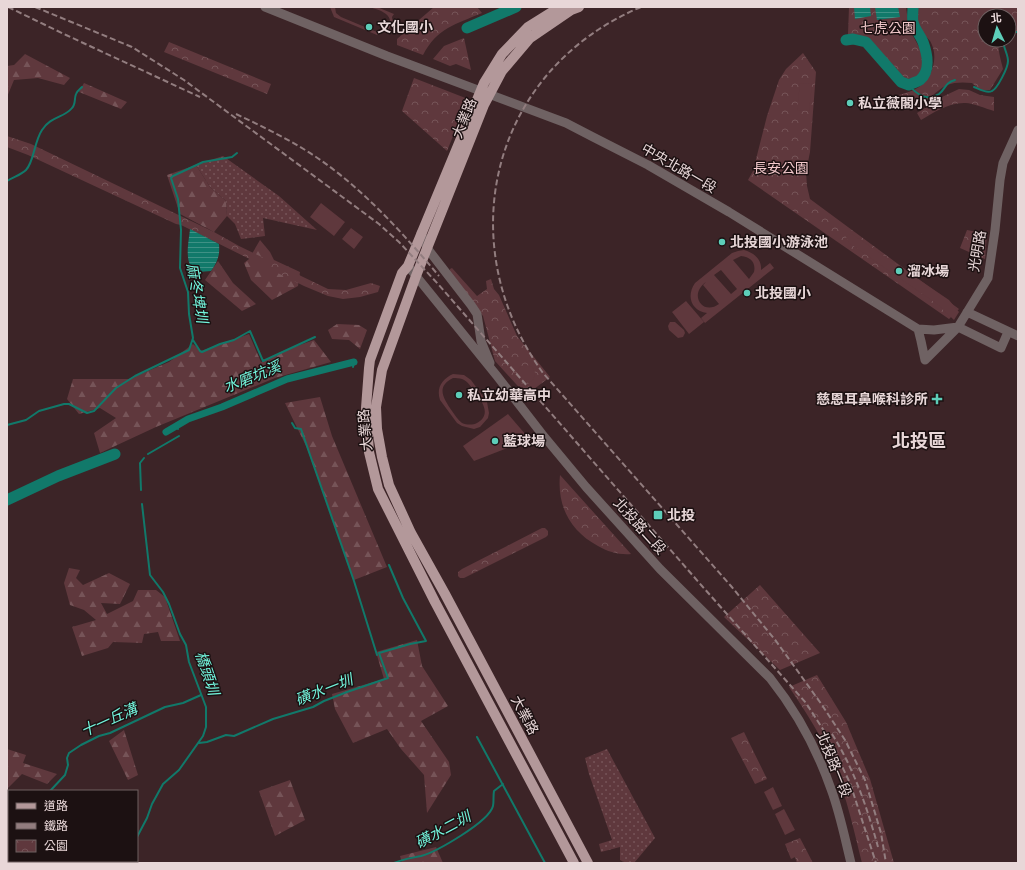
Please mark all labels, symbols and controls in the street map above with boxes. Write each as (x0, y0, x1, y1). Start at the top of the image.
north arrow (977, 8, 1017, 48)
text: 北 (990, 11, 1002, 25)
place label: 文化國小 (377, 18, 433, 36)
park label: 七虎公園 (860, 19, 916, 37)
marker: 文化國小 (364, 22, 374, 32)
place label: 私立薇閣小學 (858, 94, 942, 112)
street label: 大業路 (448, 95, 480, 141)
marker: 私立薇閣小學 (845, 98, 855, 108)
street label: 中央北路一段 (638, 139, 720, 197)
park label: 長安公園 (753, 159, 809, 177)
street label: 光明路 (964, 229, 990, 273)
place label: 北投國小游泳池 (730, 233, 828, 251)
marker: 北投國小游泳池 (717, 237, 727, 247)
water label: 麻冬埤圳 (183, 262, 212, 326)
place label: 溜冰場 (907, 262, 949, 280)
marker: 溜冰場 (894, 266, 904, 276)
place label: 北投國小 (755, 284, 811, 302)
marker: 北投國小 (742, 288, 752, 298)
water label: 水磨坑溪 (220, 356, 285, 397)
place label: 私立幼華高中 (467, 386, 551, 404)
marker: 私立幼華高中 (454, 390, 464, 400)
place label: 慈恩耳鼻喉科診所 (816, 390, 928, 408)
marker: 慈恩耳鼻喉科診所 (931, 393, 943, 405)
street label: 大業路 (354, 408, 376, 452)
district label: 北投區 (892, 429, 946, 452)
place label: 藍球場 (503, 432, 545, 450)
marker: 藍球場 (490, 436, 500, 446)
street label: 北投路二段 (610, 494, 670, 558)
place label: 北投 (667, 506, 695, 524)
marker: 北投 (652, 509, 664, 521)
water label: 橋頭圳 (191, 649, 224, 699)
water label: 磺水一圳 (292, 669, 357, 709)
street label: 大業路 (507, 692, 543, 738)
water label: 十一丘溝 (78, 698, 142, 740)
street label: 北投路一段 (813, 728, 855, 800)
legend (8, 790, 138, 862)
text: 道路 (44, 798, 68, 813)
water label: 磺水二圳 (412, 806, 475, 852)
text: 鐵路 (44, 818, 68, 833)
text: 公園 (44, 838, 68, 853)

